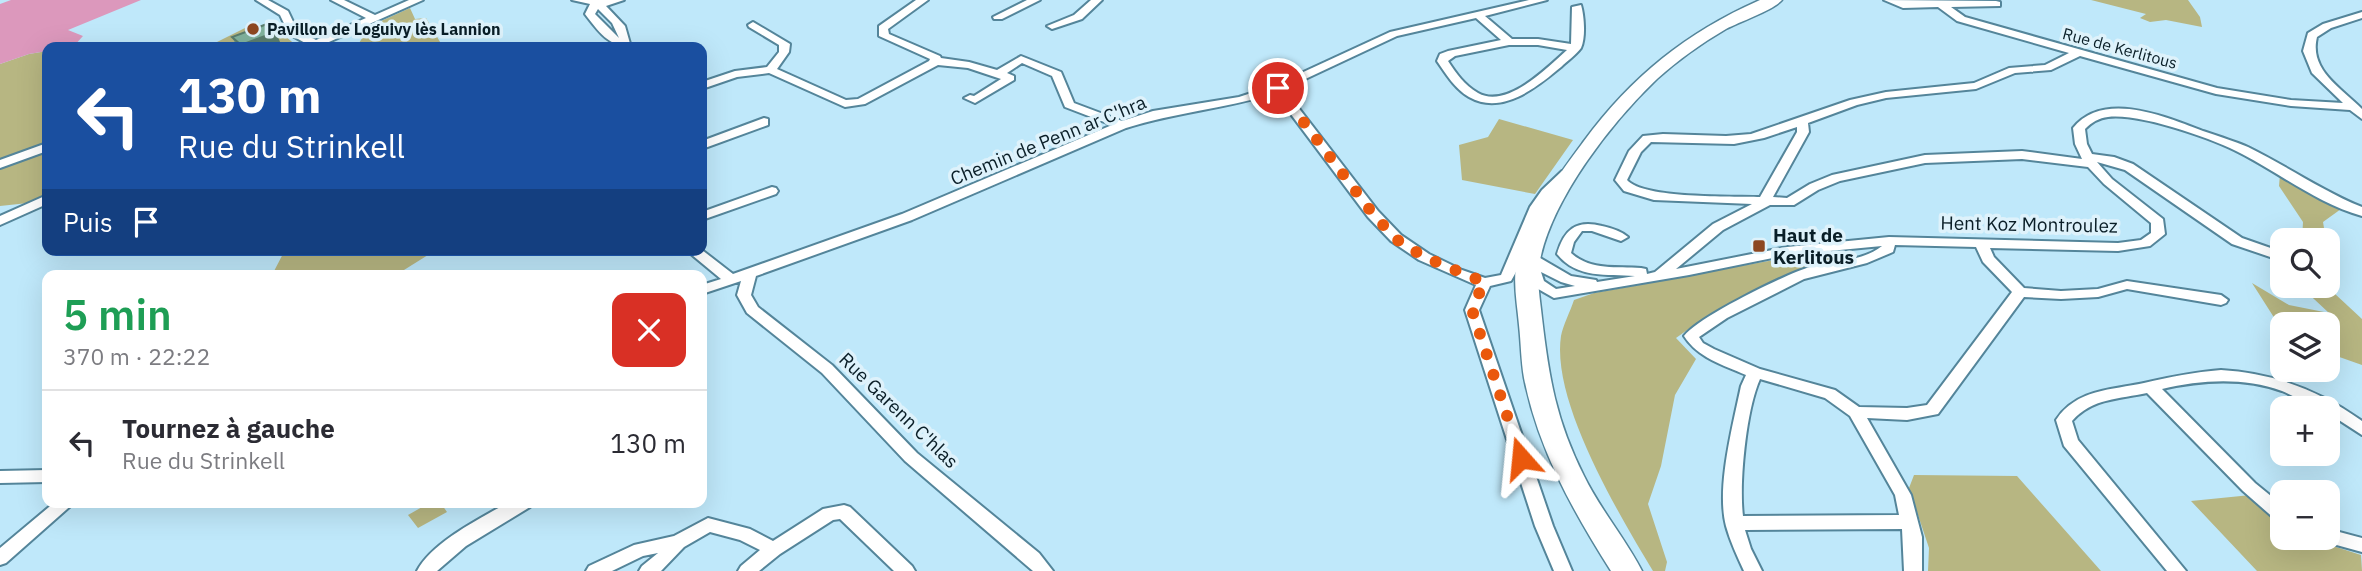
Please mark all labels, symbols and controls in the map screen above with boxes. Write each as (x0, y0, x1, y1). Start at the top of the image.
place label: Pavillon de Loguivy lès Lannion (267, 19, 500, 39)
marker: Pavillon de Loguivy lès Lannion (245, 21, 261, 37)
street label: Rue de Kerlitous (2060, 23, 2180, 73)
pin (1248, 58, 1308, 118)
text: 130 m (178, 63, 322, 126)
icon: arrive (1259, 69, 1297, 107)
icon: left (63, 70, 154, 161)
street label: Chemin de Penn ar C'hra (947, 90, 1149, 190)
text: Rue du Strinkell (178, 125, 405, 167)
icon: arrive (127, 203, 165, 241)
text: Puis (63, 205, 113, 239)
street label: Hent Koz Montroulez (1940, 210, 2118, 238)
place label: Haut de Kerlitous (1773, 223, 1854, 269)
map controls (2270, 228, 2340, 550)
button: search (2270, 228, 2340, 298)
marker: Haut de Kerlitous (1751, 238, 1767, 254)
text: 5 min (63, 287, 172, 342)
button: close (612, 293, 686, 367)
button: layers (2270, 312, 2340, 382)
text: 370 m · 22:22 (63, 341, 210, 371)
street label: Rue Garenn C'hlas (834, 347, 964, 473)
button: + (2270, 396, 2340, 466)
text: Tournez à gauche (122, 411, 335, 445)
position arrow (1484, 421, 1558, 495)
icon: left (63, 424, 101, 462)
text: 130 m (610, 426, 686, 460)
text: Rue du Strinkell (122, 445, 285, 475)
button: − (2270, 480, 2340, 550)

